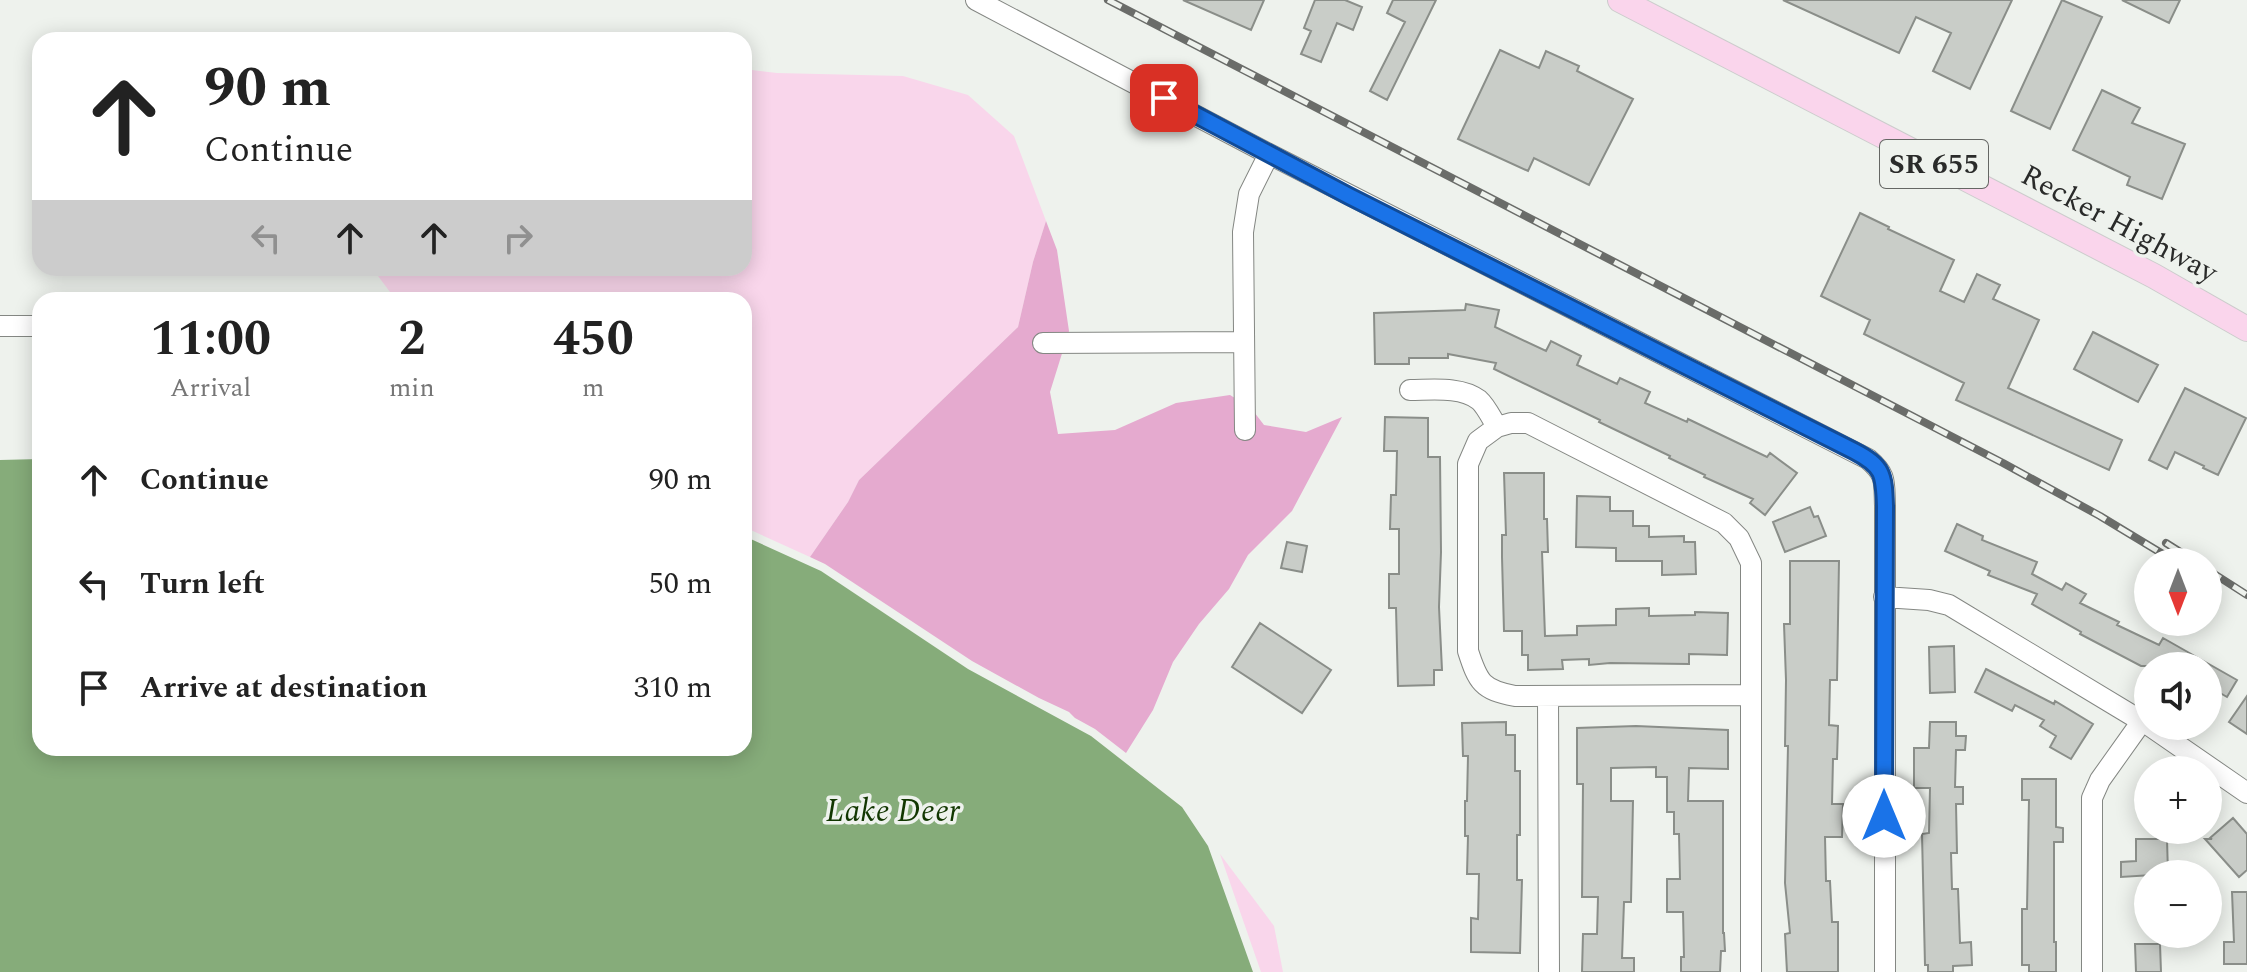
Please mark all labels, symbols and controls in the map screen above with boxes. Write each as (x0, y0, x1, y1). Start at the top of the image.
text: 90 m (204, 46, 331, 131)
icon: ahead (72, 64, 176, 168)
pin (1130, 64, 1198, 132)
icon: arrive (1142, 76, 1186, 120)
text: Continue (204, 123, 353, 178)
road number: SR 655 (1880, 140, 1988, 188)
street label: Recker Highway (2012, 153, 2227, 296)
icon: left (244, 216, 288, 260)
icon: ahead (328, 216, 372, 260)
icon: ahead (412, 216, 456, 260)
icon: right (496, 216, 540, 260)
text: 11:00 (150, 303, 271, 376)
text: 2 (398, 303, 425, 376)
text: 450 (553, 303, 634, 376)
text: Arrival (170, 368, 251, 408)
text: min (389, 368, 435, 408)
text: m (582, 368, 604, 408)
text: Continue (140, 457, 269, 503)
text: 90 m (649, 457, 712, 503)
icon: ahead (72, 458, 116, 502)
north arrow (2134, 548, 2222, 636)
map controls (2134, 548, 2222, 948)
text: Turn left (140, 561, 265, 607)
text: 50 m (649, 561, 712, 607)
icon: left (72, 562, 116, 606)
button: sound (2134, 652, 2222, 740)
text: Arrive at destination (140, 665, 427, 711)
text: 310 m (634, 665, 712, 711)
icon: arrive (72, 666, 116, 710)
button: + (2134, 756, 2222, 844)
position arrow (1842, 774, 1926, 858)
water label: Lake Deer (826, 787, 961, 836)
button: − (2134, 860, 2222, 948)

